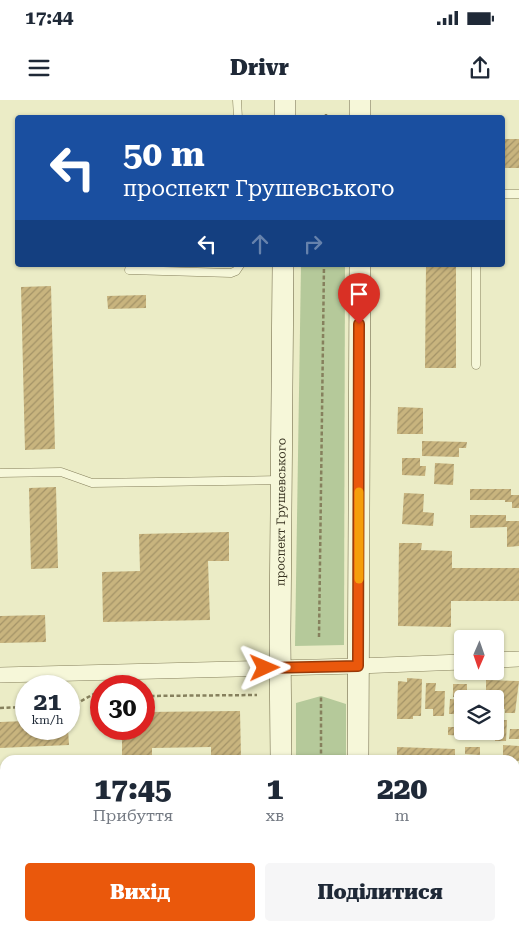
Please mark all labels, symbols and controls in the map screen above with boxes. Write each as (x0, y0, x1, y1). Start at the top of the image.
text: 17:44 (25, 6, 74, 29)
icon: menu (25, 54, 53, 82)
icon: share (466, 54, 494, 82)
text: Drivr (230, 55, 289, 80)
text: 50 m (123, 134, 205, 175)
icon: left (40, 135, 105, 200)
text: проспект Грушевського (123, 176, 395, 201)
icon: left (193, 230, 221, 258)
icon: ahead (246, 230, 274, 258)
icon: right (299, 230, 327, 258)
pin (338, 273, 380, 324)
icon: arrive (345, 280, 373, 308)
street label: проспект Грушевського (273, 438, 289, 586)
north arrow (454, 630, 504, 680)
map controls (454, 630, 504, 740)
position arrow (238, 641, 290, 693)
speed limit sign: 30 (90, 675, 155, 740)
text: 21 (33, 687, 62, 716)
button: layers (454, 690, 504, 740)
text: km/h (31, 713, 64, 727)
text: 17:45 (94, 771, 171, 806)
text: 1 (267, 771, 283, 806)
text: 220 (377, 771, 427, 806)
text: Прибуття (93, 806, 173, 825)
text: хв (266, 806, 284, 825)
text: m (395, 806, 409, 825)
button: Вихід (25, 863, 255, 921)
button: Поділитися (265, 863, 495, 921)

